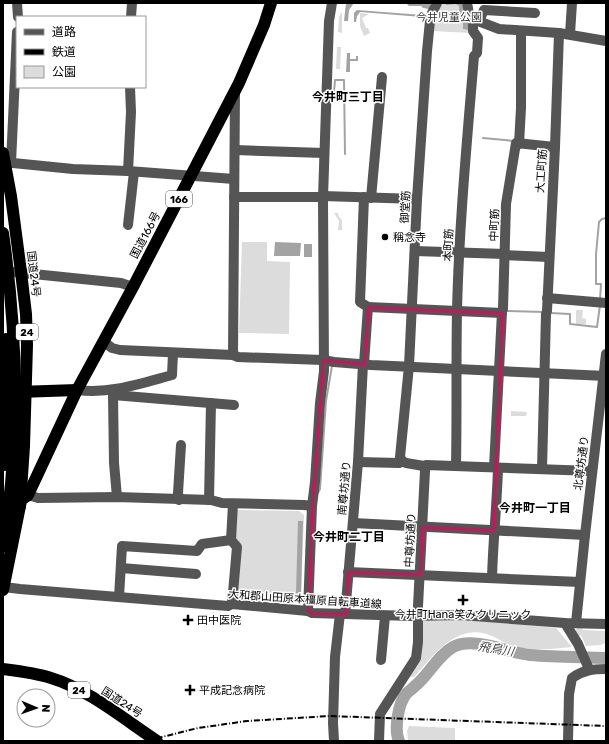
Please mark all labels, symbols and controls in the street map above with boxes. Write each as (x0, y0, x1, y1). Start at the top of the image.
park label: 今井児童公園 (416, 11, 482, 24)
legend (16, 16, 146, 88)
text: 道路 (52, 25, 76, 39)
text: 鉄道 (52, 45, 76, 59)
text: 公園 (52, 65, 76, 79)
district label: 今井町三丁目 (312, 90, 384, 104)
street label: 大工町筋 (533, 149, 550, 193)
street label: 御堂筋 (398, 190, 413, 225)
road number: 166 (166, 191, 192, 207)
street label: 中町筋 (487, 208, 502, 242)
street label: 国道166号 (128, 210, 163, 261)
street label: 本町筋 (441, 228, 456, 262)
place label: 稱念寺 (393, 231, 426, 244)
marker: 稱念寺 (380, 232, 390, 242)
street label: 国道24号 (24, 250, 43, 298)
road number: 24 (16, 324, 38, 340)
street label: 北尊坊通り (572, 435, 591, 491)
street label: 南尊坊通り (336, 460, 353, 516)
district label: 今井町一丁目 (499, 501, 571, 515)
street label: 中尊坊通り (403, 512, 418, 568)
district label: 今井町二丁目 (313, 530, 385, 544)
street label: 大和郡山田原本橿原自転車道線 (228, 588, 382, 611)
marker: 今井町Hana笑みクリニック (457, 594, 469, 606)
place label: 今井町Hana笑みクリニック (395, 608, 531, 621)
marker: 田中医院 (182, 614, 194, 626)
place label: 田中医院 (197, 614, 241, 627)
water label: 飛鳥川 (477, 639, 517, 659)
road number: 24 (68, 682, 90, 698)
street label: 国道24号 (99, 684, 145, 720)
marker: 平成記念病院 (184, 684, 196, 696)
place label: 平成記念病院 (199, 684, 265, 697)
north arrow (16, 688, 56, 728)
text: N (39, 704, 52, 713)

